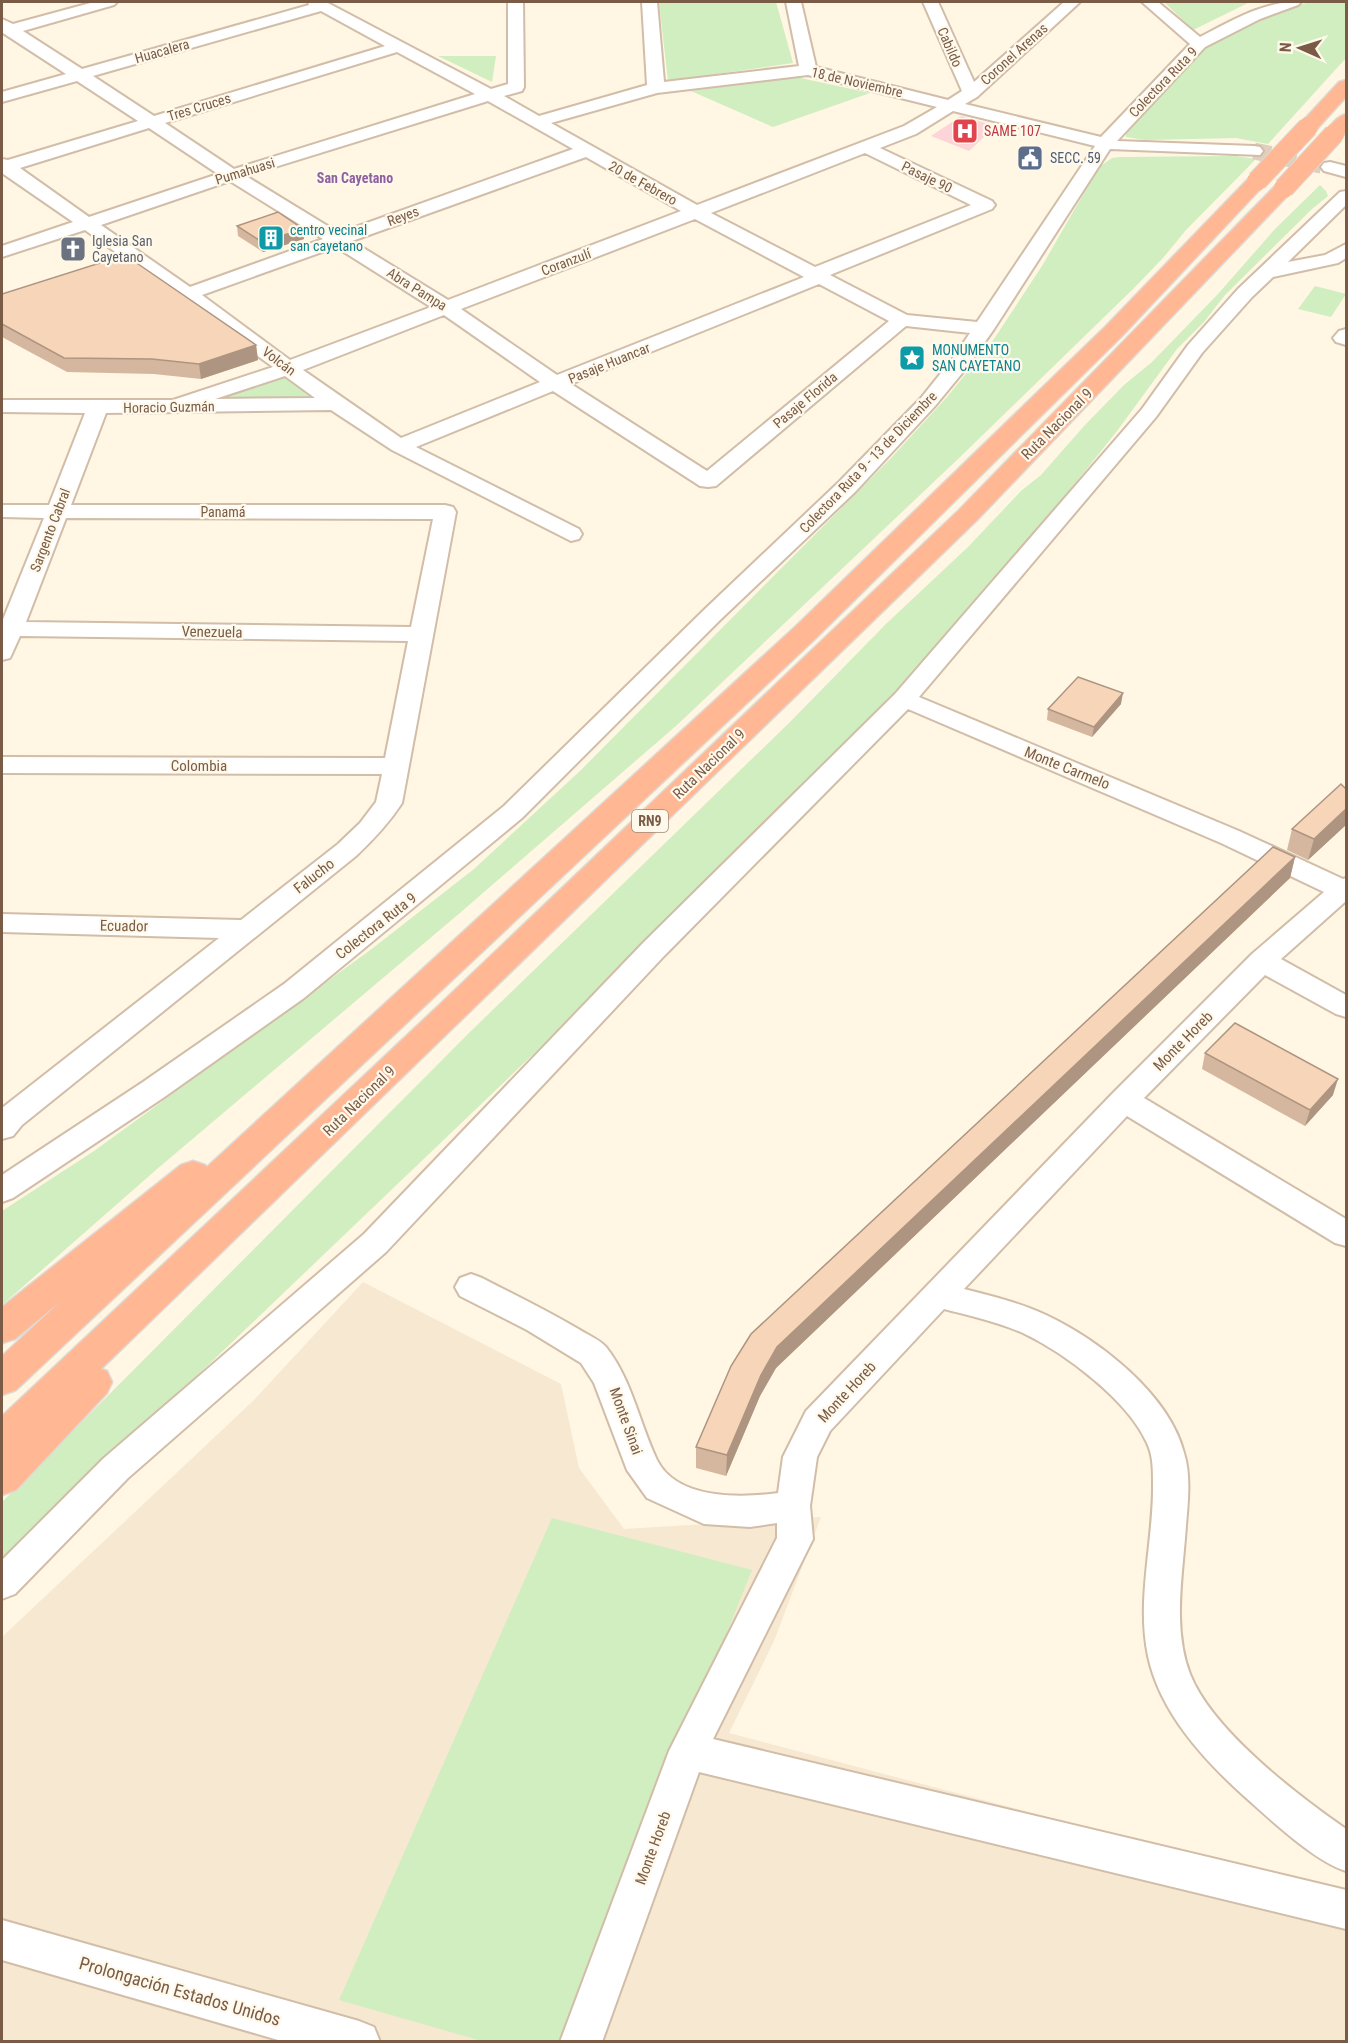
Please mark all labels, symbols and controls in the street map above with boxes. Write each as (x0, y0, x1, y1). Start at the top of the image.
north arrow (1270, 18, 1330, 78)
street label: Coronel Arenas (977, 20, 1051, 88)
street label: Cabildo (934, 25, 966, 69)
street label: Huacalera (133, 36, 191, 66)
text: N (1276, 42, 1295, 53)
street label: Colectora Ruta 9 (1126, 44, 1200, 120)
street label: 18 de Noviembre (810, 64, 905, 100)
street label: Tres Cruces (165, 90, 233, 124)
hospital icon: SAME 107 (950, 116, 980, 146)
place label: SAME 107 (984, 123, 1041, 139)
public building icon: SECC. 59 (1015, 143, 1045, 173)
place label: SECC. 59 (1050, 150, 1101, 166)
street label: Pumahuasi (213, 154, 277, 188)
street label: 20 de Febrero (606, 158, 680, 208)
street label: Pasaje 90 (899, 158, 955, 196)
district label: San Cayetano (317, 170, 393, 186)
street label: Reyes (385, 203, 421, 229)
place label: centro vecinal san cayetano (290, 222, 367, 254)
building icon: centro vecinal san cayetano (256, 223, 286, 253)
place label: Iglesia San Cayetano (92, 233, 152, 265)
church icon: Iglesia San Cayetano (58, 234, 88, 264)
street label: Coranzulí (539, 245, 594, 279)
street label: Abra Pampa (384, 264, 450, 314)
street label: Pasaje Huancar (566, 339, 652, 387)
place label: MONUMENTO SAN CAYETANO (932, 342, 1021, 374)
street label: Volcán (259, 343, 299, 379)
place icon: MONUMENTO SAN CAYETANO (897, 343, 927, 373)
street label: Pasaje Florida (770, 369, 840, 431)
street label: Ruta Nacional 9 (1018, 385, 1096, 463)
street label: Colectora Ruta 9 - 13 de Diciembre (796, 388, 940, 536)
street label: Horacio Guzmán (123, 398, 215, 416)
street label: Sargento Cabral (27, 486, 73, 574)
street label: Panamá (200, 504, 246, 520)
street label: Venezuela (181, 622, 243, 642)
street label: Ruta Nacional 9 (669, 725, 749, 803)
street label: Monte Carmelo (1022, 743, 1112, 793)
street label: Colombia (171, 757, 227, 775)
road number: RN9 (632, 810, 668, 832)
street label: Falucho (290, 855, 338, 897)
street label: Colectora Ruta 9 (332, 889, 420, 963)
street label: Ecuador (100, 917, 149, 935)
street label: Monte Horeb (1150, 1008, 1216, 1074)
street label: Ruta Nacional 9 (319, 1062, 399, 1140)
street label: Monte Horeb (814, 1358, 880, 1426)
street label: Monte Sinai (606, 1385, 646, 1457)
street label: Monte Horeb (631, 1809, 675, 1887)
street label: Prolongación Estados Unidos (77, 1952, 283, 2030)

